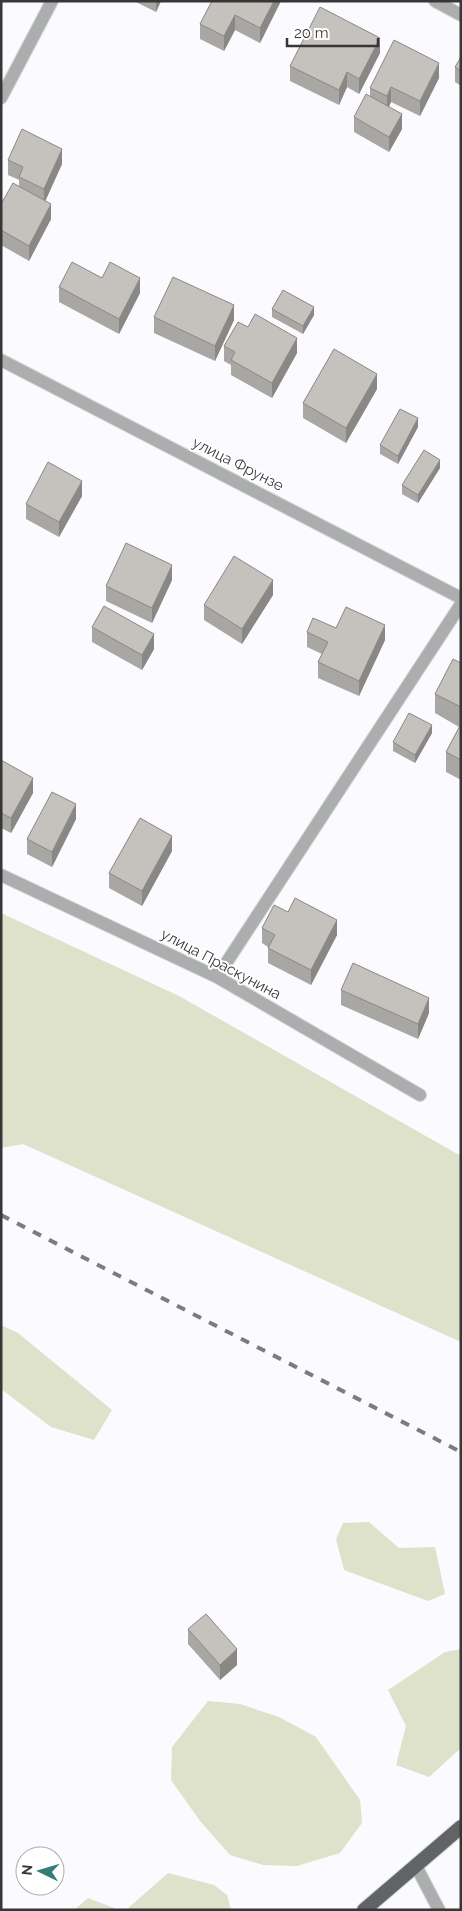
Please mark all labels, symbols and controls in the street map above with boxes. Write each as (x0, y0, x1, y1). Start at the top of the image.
scale bar (287, 15, 378, 47)
text: 20 m (294, 24, 329, 42)
street label: улица Фрунзе (189, 433, 287, 495)
street label: улица Праскунина (158, 925, 284, 1003)
north arrow (15, 1846, 65, 1896)
text: N (19, 1864, 35, 1876)

